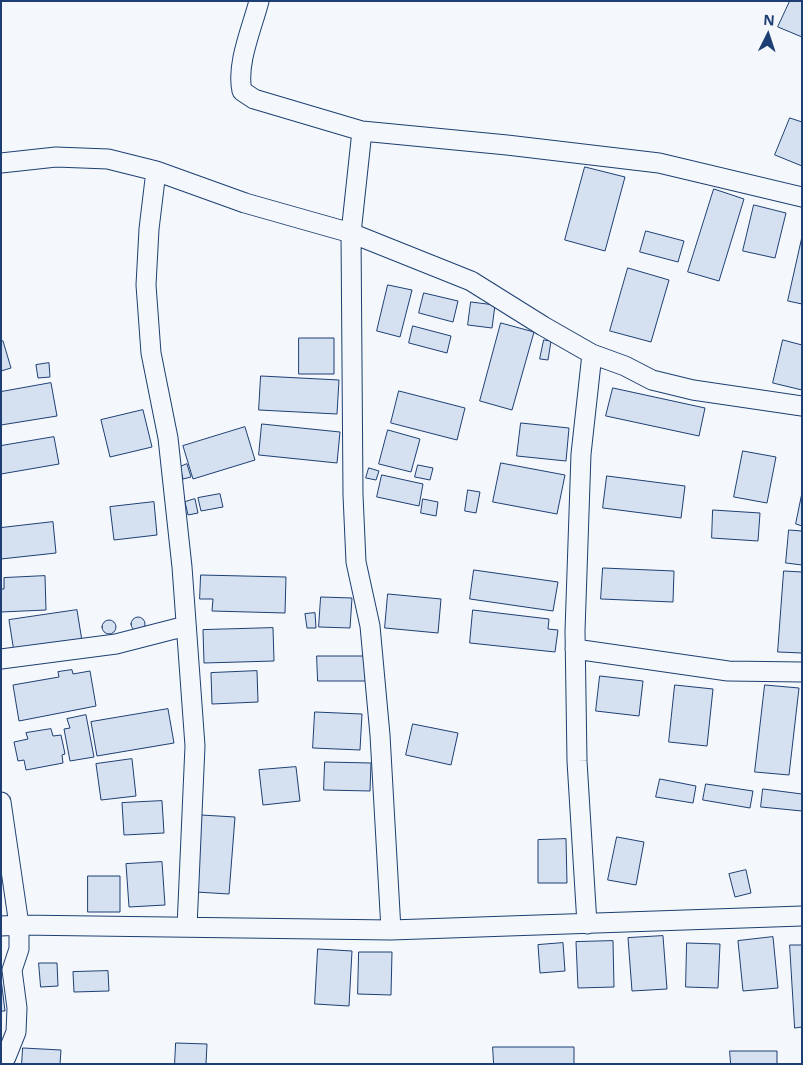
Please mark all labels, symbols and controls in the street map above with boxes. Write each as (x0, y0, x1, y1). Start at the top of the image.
north arrow (743, 10, 793, 60)
text: N (763, 10, 775, 29)

